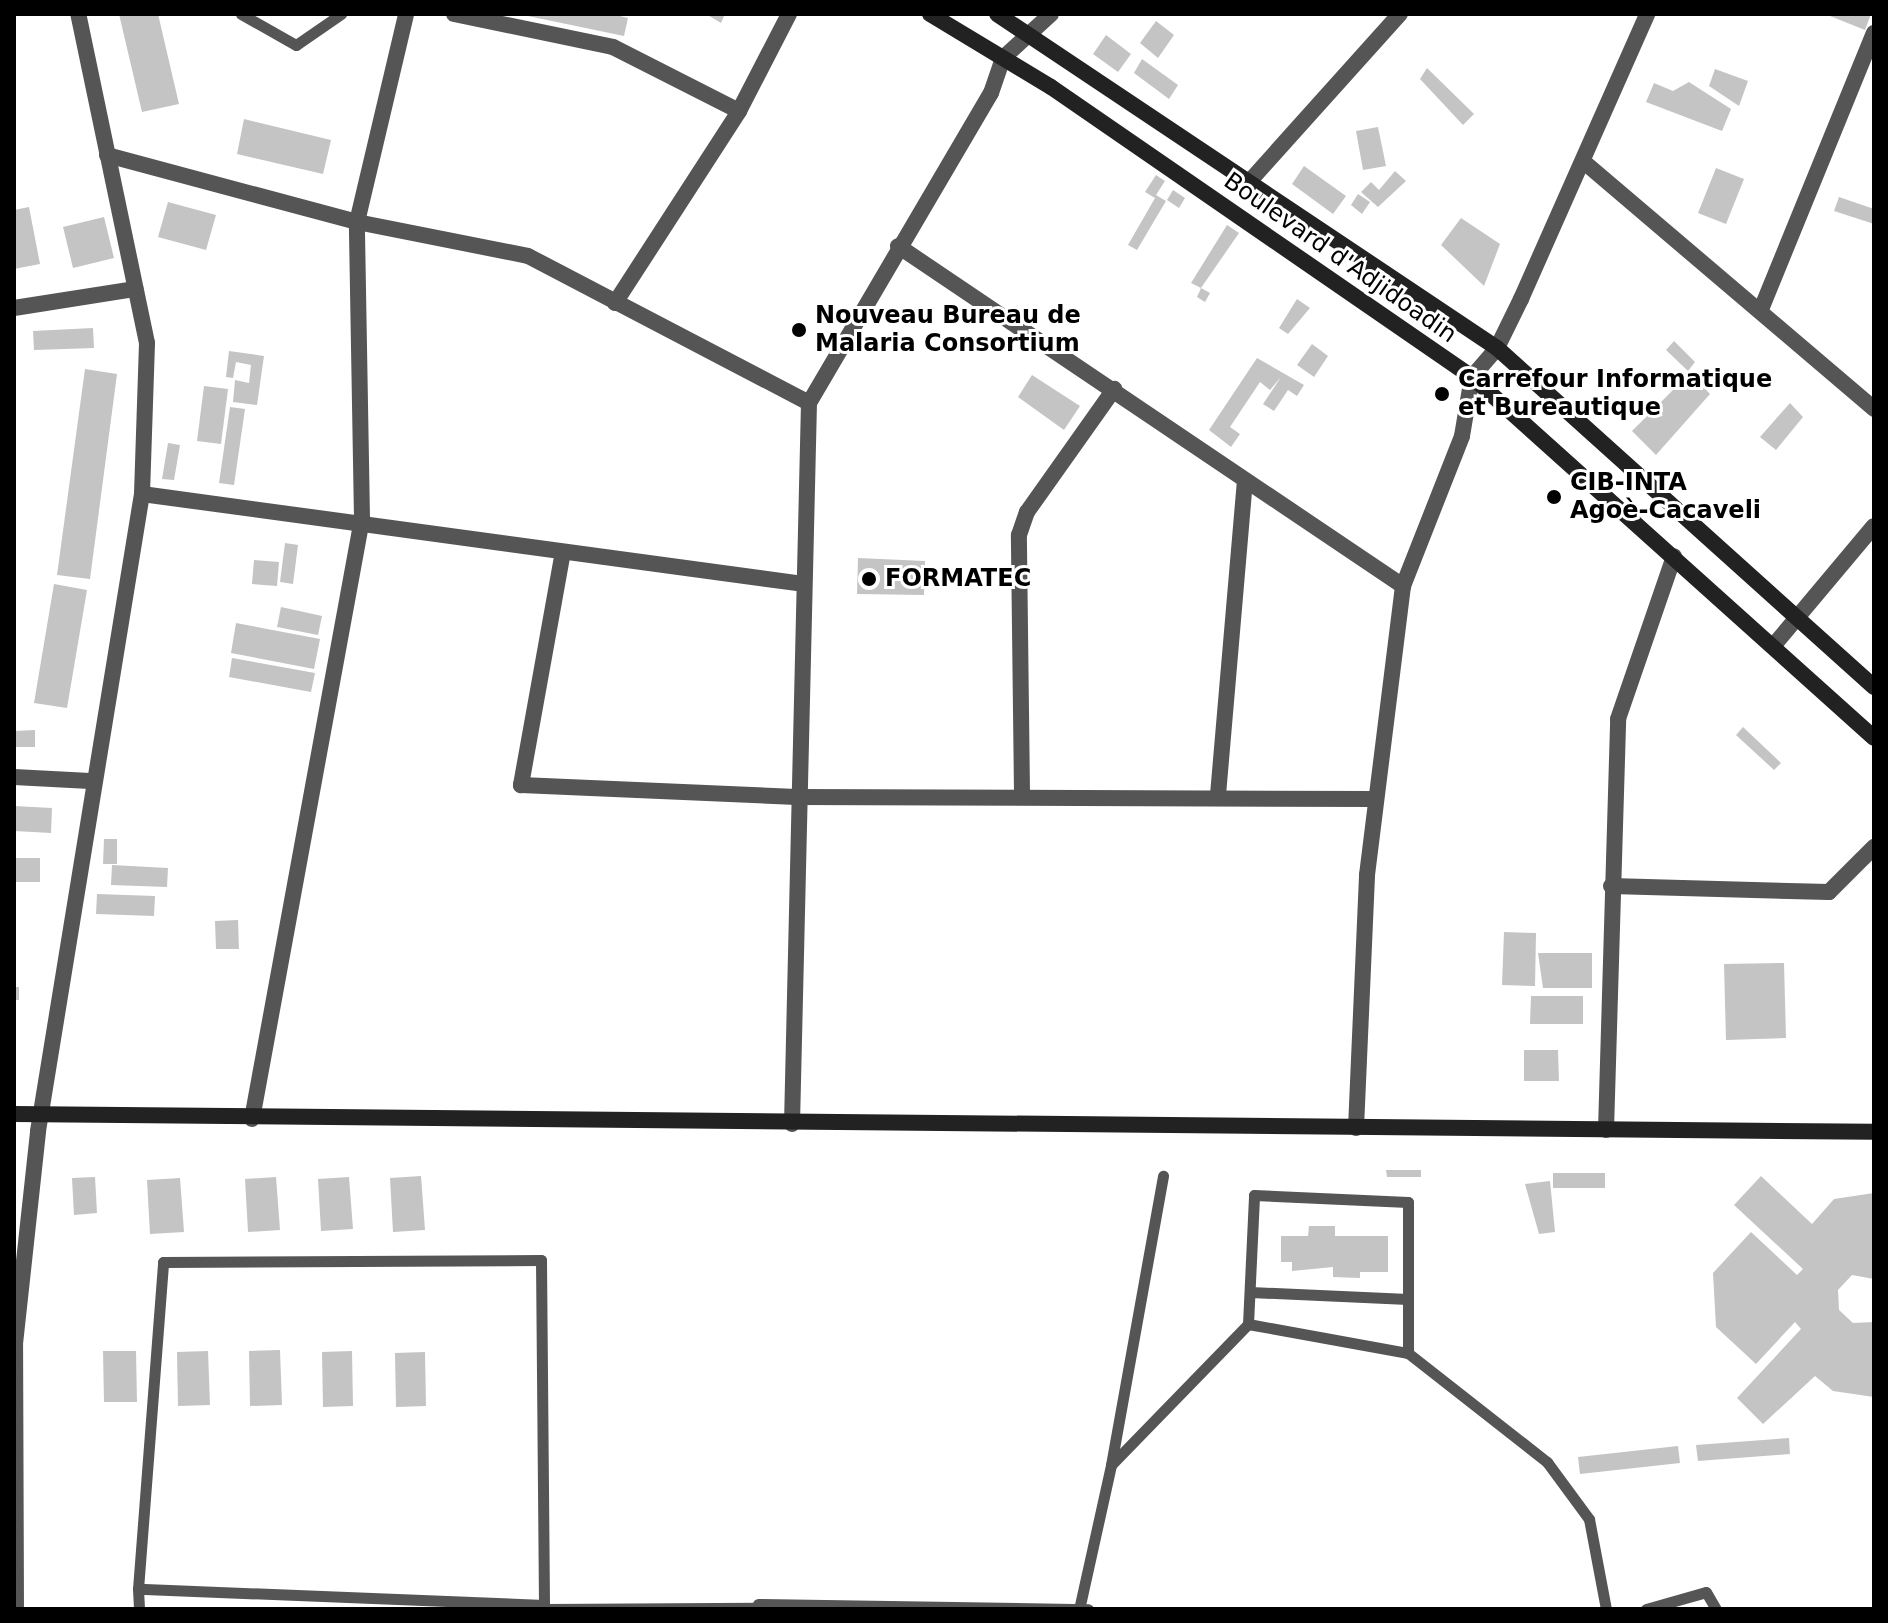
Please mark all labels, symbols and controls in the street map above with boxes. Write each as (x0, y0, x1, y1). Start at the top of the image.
street label: Boulevard d'Adjidoadin (1218, 167, 1462, 349)
place label: Nouveau Bureau de Malaria Consortium (815, 302, 1081, 358)
marker: Nouveau Bureau de Malaria Consortium (790, 321, 808, 339)
place label: Carrefour Informatique et Bureautique (1458, 366, 1772, 422)
marker: Carrefour Informatique et Bureautique (1433, 385, 1451, 403)
place label: CIB-INTA Agoè-Cacaveli (1570, 469, 1761, 525)
marker: CIB-INTA Agoè-Cacaveli (1545, 488, 1563, 506)
place label: FORMATEC (885, 565, 1031, 593)
marker: FORMATEC (860, 570, 878, 588)

